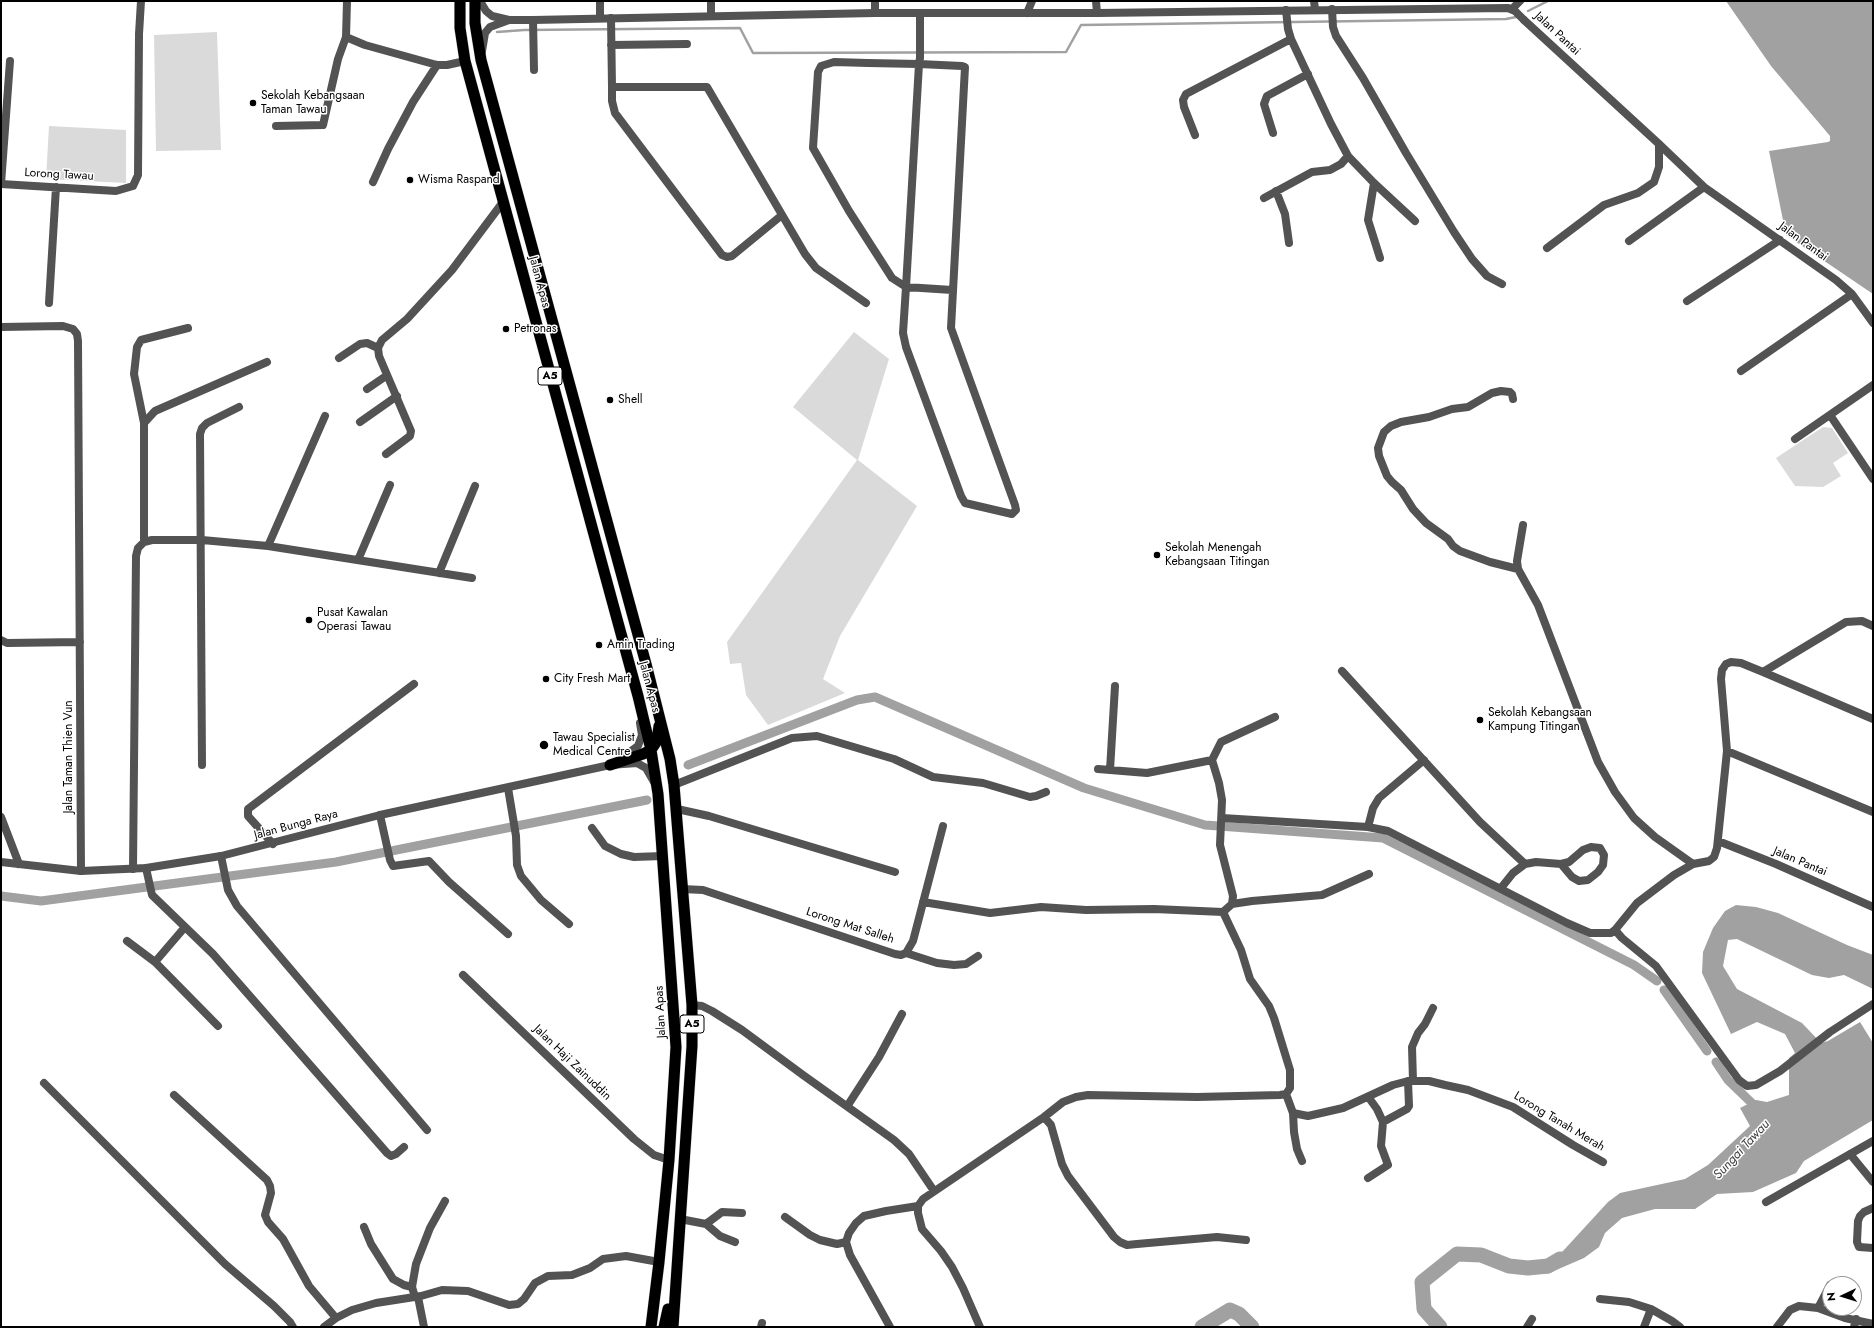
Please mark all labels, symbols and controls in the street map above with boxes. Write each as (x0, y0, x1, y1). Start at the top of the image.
street label: Jalan Pantai (1531, 9, 1583, 59)
place label: Sekolah Kebangsaan Taman Tawau (261, 89, 365, 117)
marker: Sekolah Kebangsaan Taman Tawau (248, 98, 258, 108)
street label: Lorong Tawau (24, 166, 94, 184)
place label: Wisma Raspand (418, 173, 500, 187)
marker: Wisma Raspand (405, 175, 415, 185)
street label: Jalan Pantai (1776, 219, 1830, 265)
street label: Jalan Apas (525, 255, 553, 309)
place label: Petronas (514, 322, 557, 336)
marker: Petronas (501, 324, 511, 334)
road number: A5 (538, 367, 562, 385)
place label: Shell (618, 393, 643, 407)
marker: Shell (605, 395, 615, 405)
place label: Sekolah Menengah Kebangsaan Titingan (1165, 541, 1270, 569)
marker: Sekolah Menengah Kebangsaan Titingan (1152, 550, 1162, 560)
place label: Pusat Kawalan Operasi Tawau (317, 606, 391, 634)
marker: Pusat Kawalan Operasi Tawau (304, 615, 314, 625)
place label: Amin Trading (607, 638, 675, 652)
marker: Amin Trading (594, 640, 604, 650)
street label: Jalan Apas (635, 660, 663, 714)
place label: City Fresh Mart (554, 672, 630, 686)
marker: City Fresh Mart (541, 674, 551, 684)
street label: Jalan Taman Thien Vun (62, 700, 76, 814)
place label: Sekolah Kebangsaan Kampung Titingan (1488, 706, 1592, 734)
marker: Sekolah Kebangsaan Kampung Titingan (1475, 715, 1485, 725)
place label: Tawau Specialist Medical Centre (553, 731, 635, 759)
marker: Tawau Specialist Medical Centre (538, 739, 550, 751)
street label: Jalan Bunga Raya (253, 807, 339, 843)
street label: Jalan Pantai (1771, 844, 1829, 880)
street label: Lorong Mat Salleh (804, 905, 896, 947)
street label: Jalan Apas (652, 985, 670, 1039)
road number: A5 (680, 1015, 704, 1033)
street label: Jalan Haji Zainuddin (530, 1022, 614, 1104)
street label: Lorong Tanah Merah (1511, 1089, 1607, 1155)
water label: Sungai Tawau (1710, 1117, 1774, 1183)
north arrow (1822, 1276, 1862, 1316)
text: N (1823, 1292, 1839, 1302)

